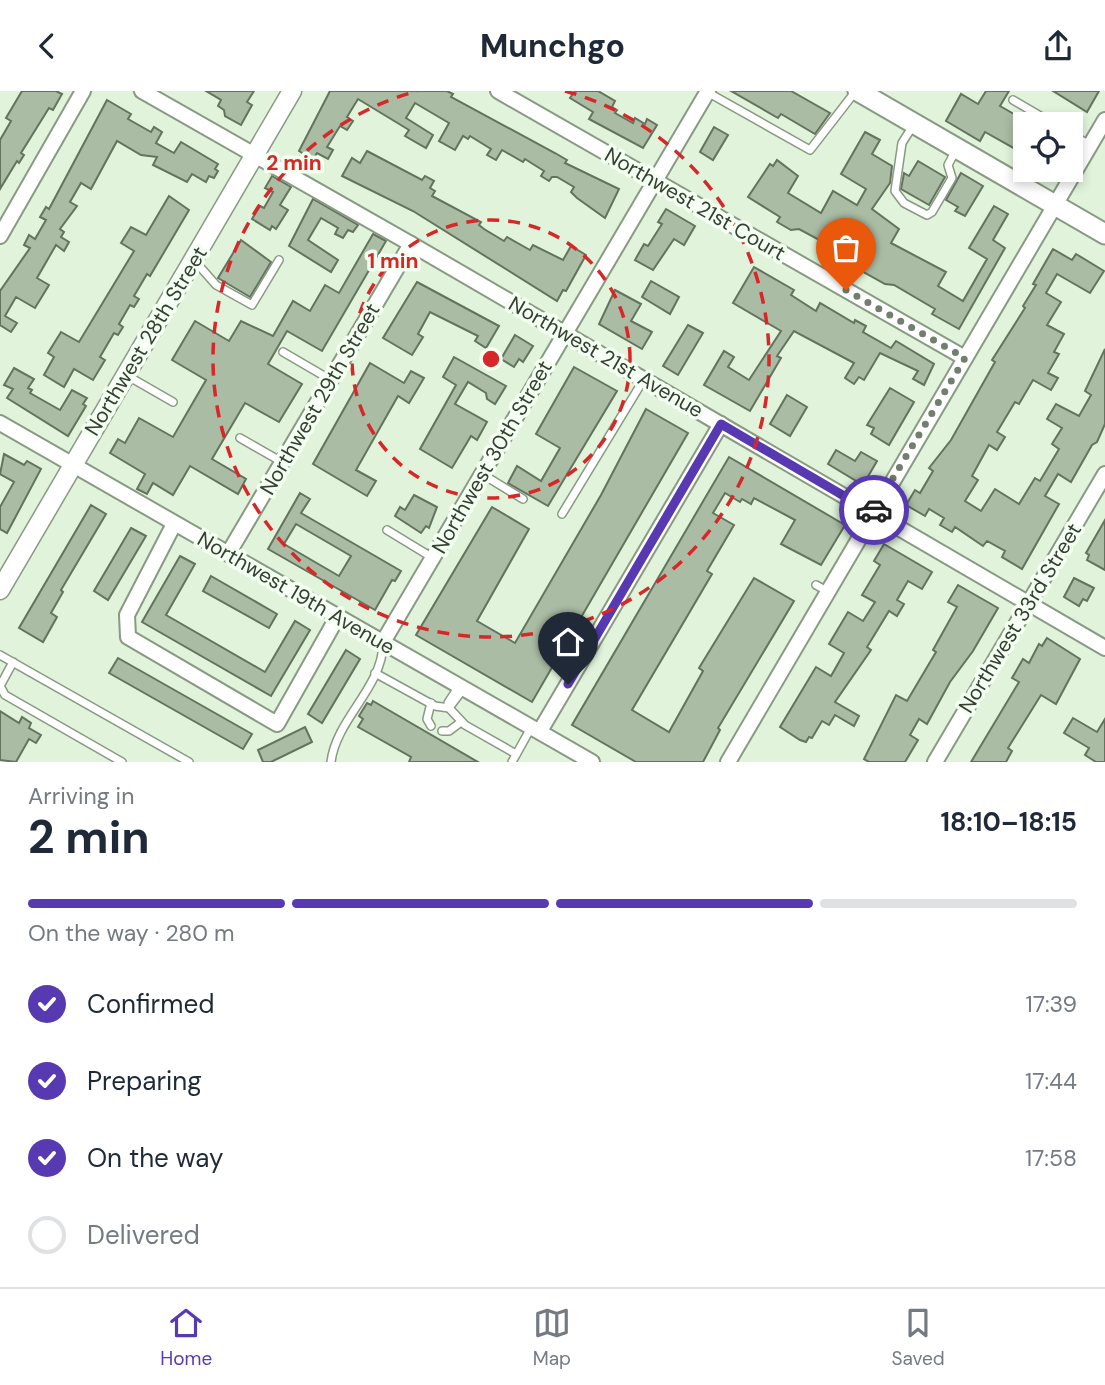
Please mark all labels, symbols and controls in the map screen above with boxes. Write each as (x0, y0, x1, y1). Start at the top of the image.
text: Munchgo (480, 25, 625, 67)
icon: back (28, 27, 66, 65)
icon: share (1039, 27, 1077, 65)
map controls (1013, 112, 1083, 182)
button: locate (1013, 112, 1083, 182)
street label: Northwest 21st Court (599, 141, 791, 267)
text: 2 min (266, 149, 322, 177)
pin (816, 218, 876, 290)
icon: bag (827, 229, 865, 267)
street label: Northwest 28th Street (78, 241, 214, 441)
text: 1 min (367, 247, 419, 275)
street label: Northwest 21st Avenue (504, 290, 708, 424)
street label: Northwest 29th Street (254, 298, 386, 500)
centre of rings (479, 347, 503, 371)
street label: Northwest 30th Street (425, 355, 559, 559)
courier (839, 475, 909, 545)
icon: car (855, 491, 893, 529)
street label: Northwest 33rd Street (952, 518, 1088, 718)
street label: Northwest 19th Avenue (192, 525, 400, 661)
pin (538, 612, 598, 684)
icon: home (549, 623, 587, 661)
text: Arriving in (28, 781, 134, 811)
text: 18:10–18:15 (940, 805, 1077, 839)
text: 2 min (28, 807, 150, 867)
text: On the way · 280 m (28, 918, 235, 948)
icon: check (28, 985, 66, 1023)
text: Confirmed (87, 987, 214, 1021)
text: 17:39 (1026, 989, 1077, 1019)
icon: check (28, 1062, 66, 1100)
text: Preparing (87, 1064, 202, 1098)
text: 17:44 (1025, 1066, 1077, 1096)
icon: check (28, 1139, 66, 1177)
text: On the way (87, 1141, 223, 1175)
text: 17:58 (1025, 1143, 1077, 1173)
text: Delivered (87, 1218, 200, 1252)
tab: Home (160, 1304, 212, 1371)
tab: Map (533, 1304, 571, 1371)
tab: Saved (891, 1304, 945, 1371)

